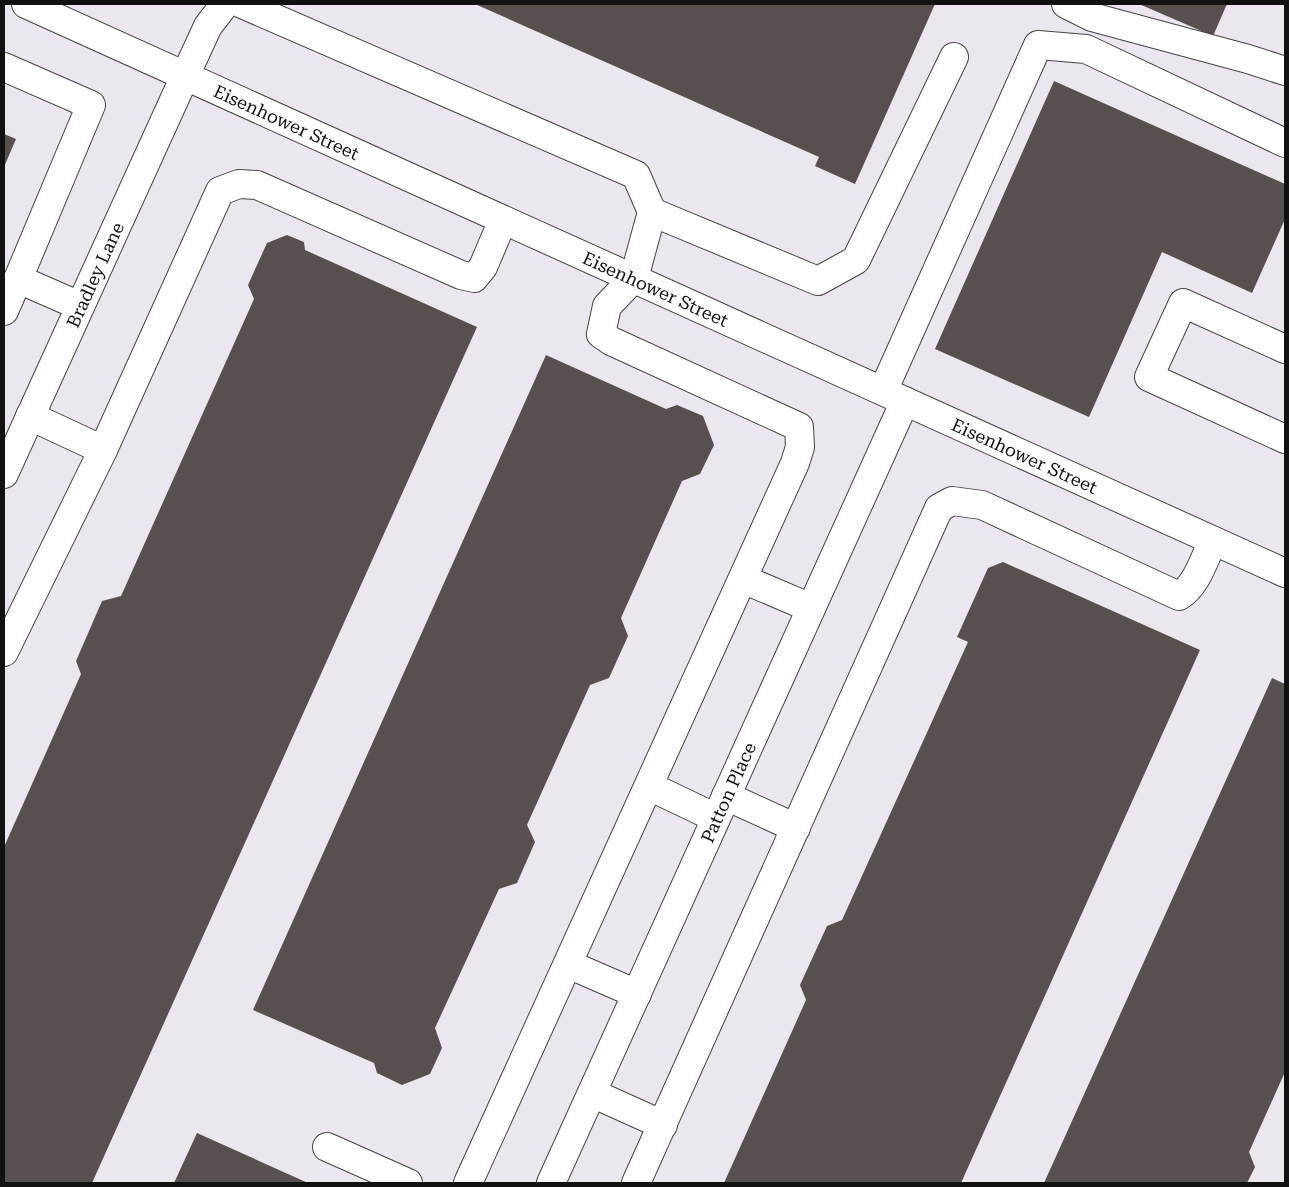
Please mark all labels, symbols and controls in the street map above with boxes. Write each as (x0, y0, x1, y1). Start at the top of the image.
street label: Eisenhower Street (211, 80, 363, 164)
street label: Bradley Lane (62, 219, 128, 331)
street label: Eisenhower Street (580, 247, 732, 331)
street label: Eisenhower Street (949, 413, 1101, 497)
street label: Patton Place (696, 739, 760, 846)

